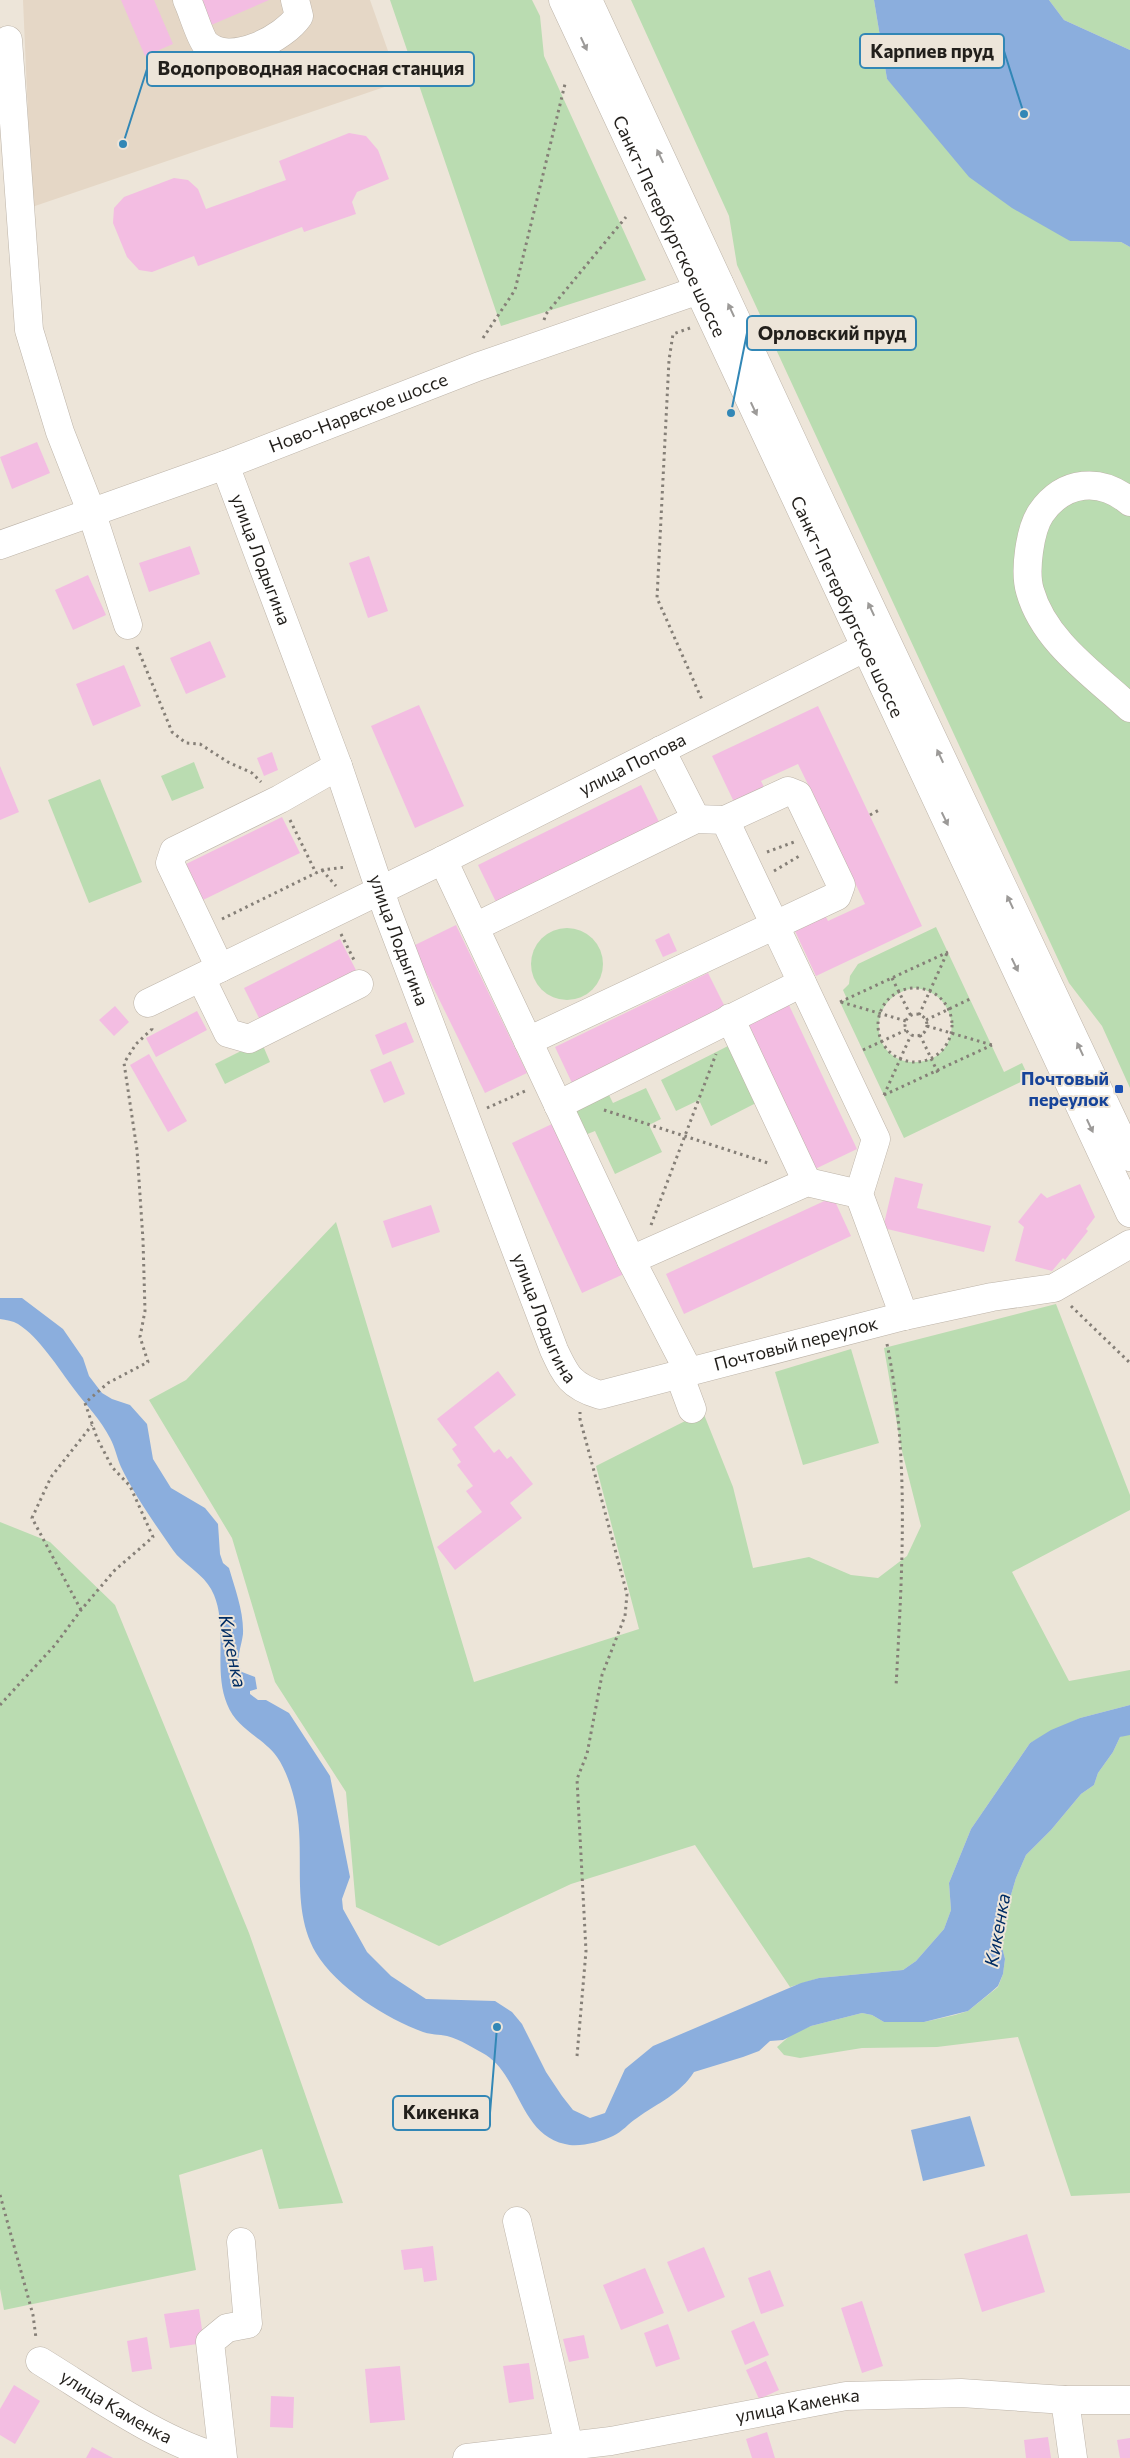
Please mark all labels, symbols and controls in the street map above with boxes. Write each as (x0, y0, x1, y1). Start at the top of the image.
callout: Карпиев пруд (860, 34, 1004, 68)
one-way arrow (580, 37, 588, 51)
text: Карпиев пруд (870, 39, 994, 62)
callout: Водопроводная насосная станция (147, 52, 474, 86)
text: Водопроводная насосная станция (158, 56, 464, 79)
street label: Санкт-Петербургское шоссе (609, 112, 731, 340)
one-way arrow (655, 149, 663, 163)
one-way arrow (727, 303, 735, 317)
callout: Орловский пруд (747, 316, 916, 350)
text: Орловский пруд (758, 321, 907, 344)
street label: Ново-Нарвское шоссе (266, 367, 451, 457)
one-way arrow (750, 402, 758, 416)
street label: улица Лодыгина (227, 491, 296, 628)
street label: Санкт-Петербургское шоссе (786, 492, 909, 721)
one-way arrow (867, 601, 875, 616)
street label: улица Попова (575, 728, 689, 800)
one-way arrow (936, 748, 944, 763)
one-way arrow (941, 812, 949, 826)
street label: улица Лодыгина (365, 871, 434, 1009)
one-way arrow (1005, 895, 1013, 909)
one-way arrow (1011, 958, 1019, 972)
one-way arrow (1075, 1042, 1083, 1056)
place label: Почтовый переулок (1021, 1067, 1110, 1110)
marker: Почтовый переулок (1113, 1083, 1125, 1095)
one-way arrow (1085, 1118, 1094, 1133)
street label: улица Лодыгина (508, 1250, 581, 1387)
street label: Почтовый переулок (711, 1311, 880, 1375)
water label: Кикенка (215, 1612, 252, 1690)
water label: Кикенка (979, 1891, 1014, 1968)
callout: Кикенка (393, 2096, 490, 2130)
text: Кикенка (403, 2100, 479, 2123)
street label: улица Каменка (57, 2365, 176, 2448)
street label: улица Каменка (734, 2383, 860, 2427)

